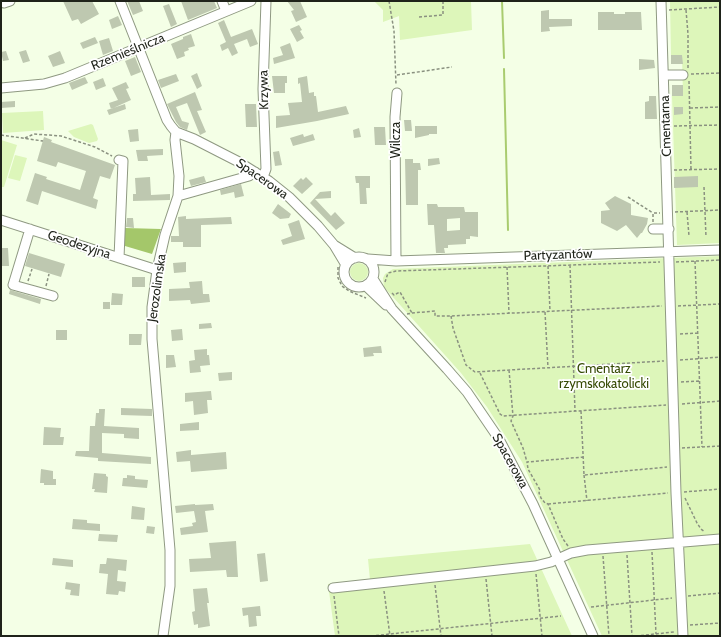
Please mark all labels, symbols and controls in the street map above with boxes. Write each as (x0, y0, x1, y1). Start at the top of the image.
street label: Rzemieślnicza (89, 30, 167, 74)
street label: Krzywa (256, 70, 272, 110)
street label: Cmentarna (657, 95, 675, 157)
street label: Wilcza (388, 122, 404, 158)
street label: Spacerowa (233, 155, 291, 203)
street label: Geodezyjna (46, 227, 112, 263)
street label: Partyzantów (523, 246, 593, 264)
street label: Jerozolimska (145, 253, 169, 323)
park label: Cmentarz rzymskokatolicki (559, 361, 649, 392)
street label: Spacerowa (489, 431, 531, 491)

